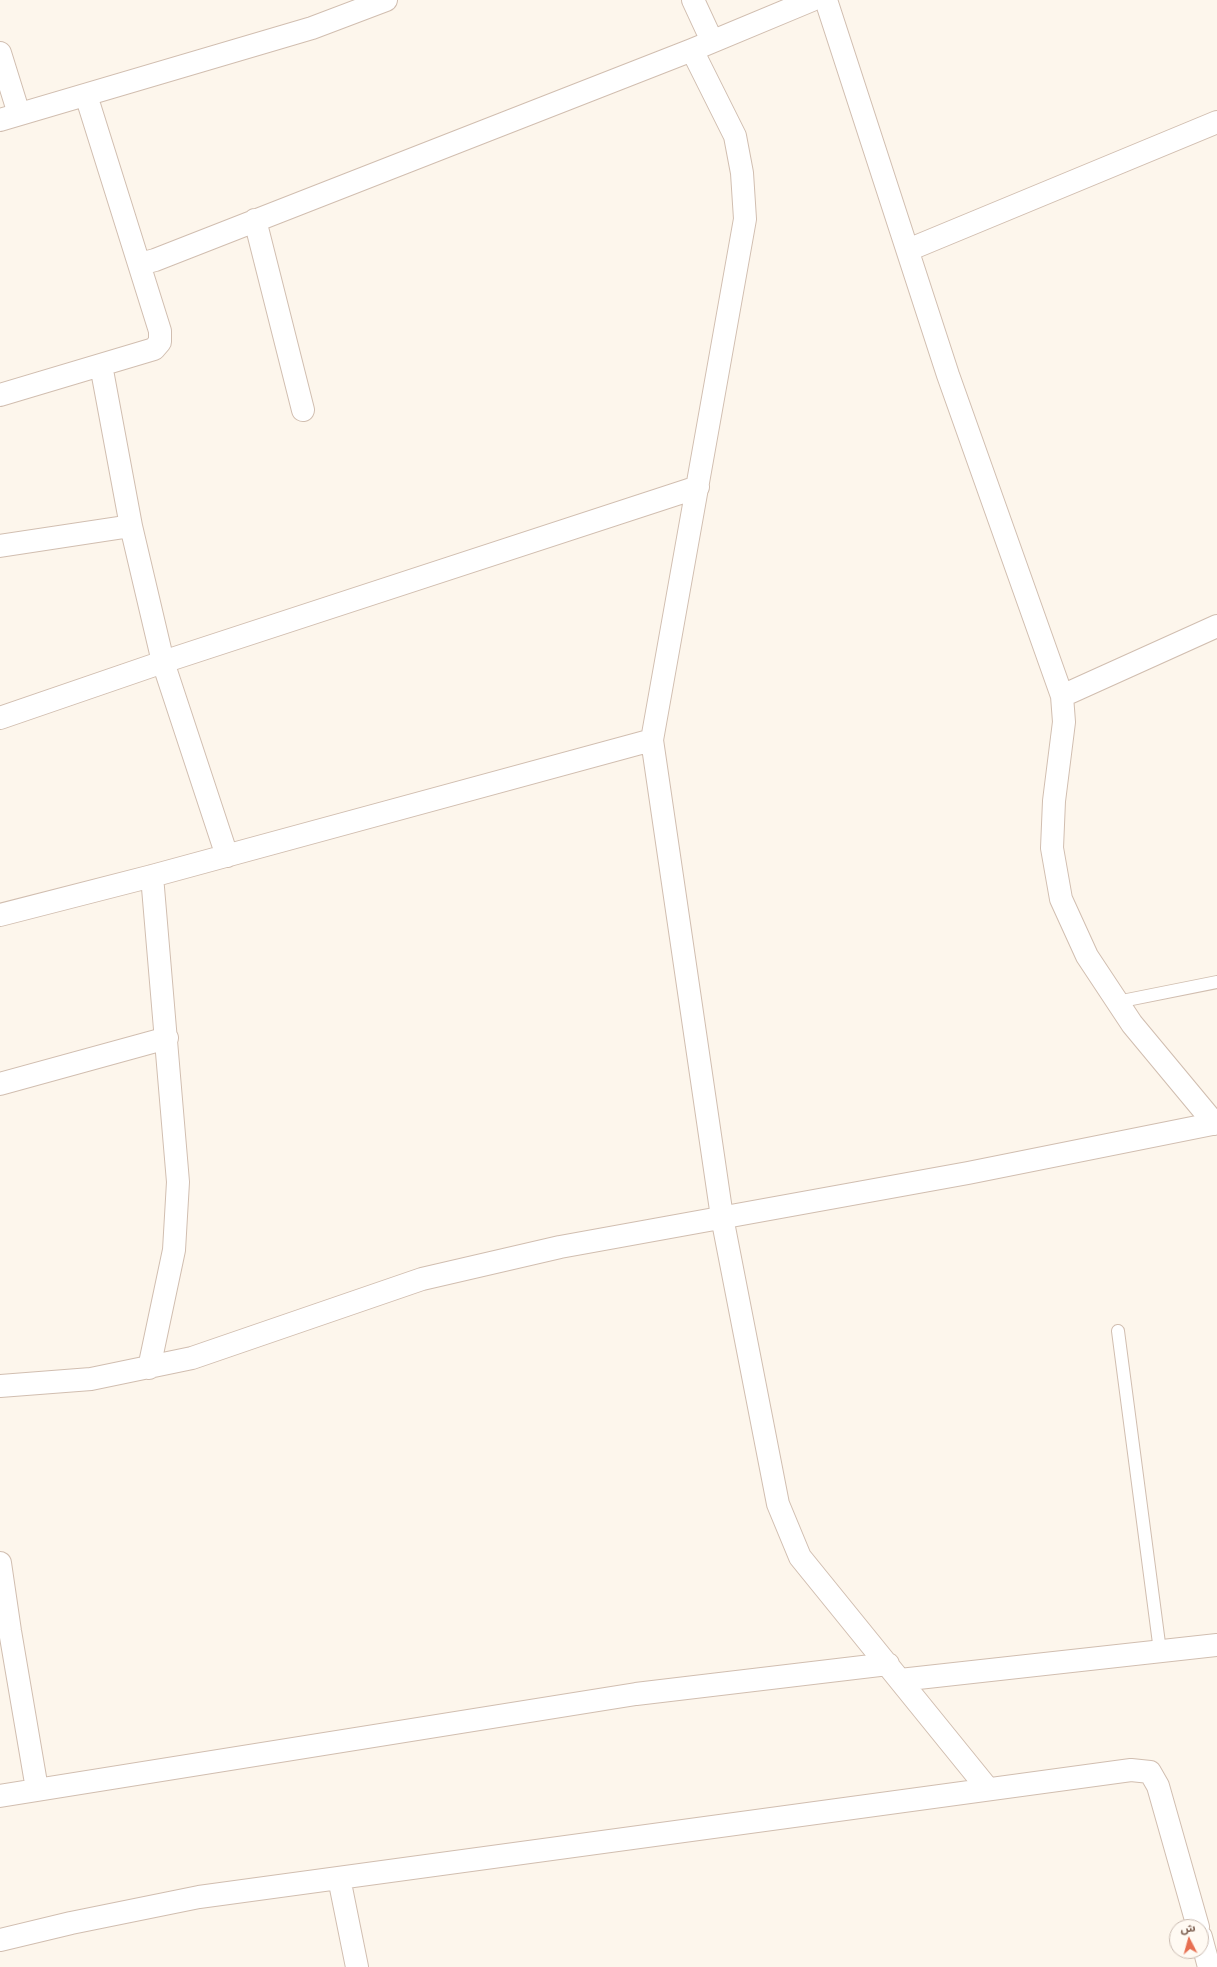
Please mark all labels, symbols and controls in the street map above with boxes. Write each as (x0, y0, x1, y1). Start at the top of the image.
north arrow (1169, 1919, 1209, 1959)
text: ش (1180, 1919, 1196, 1936)

